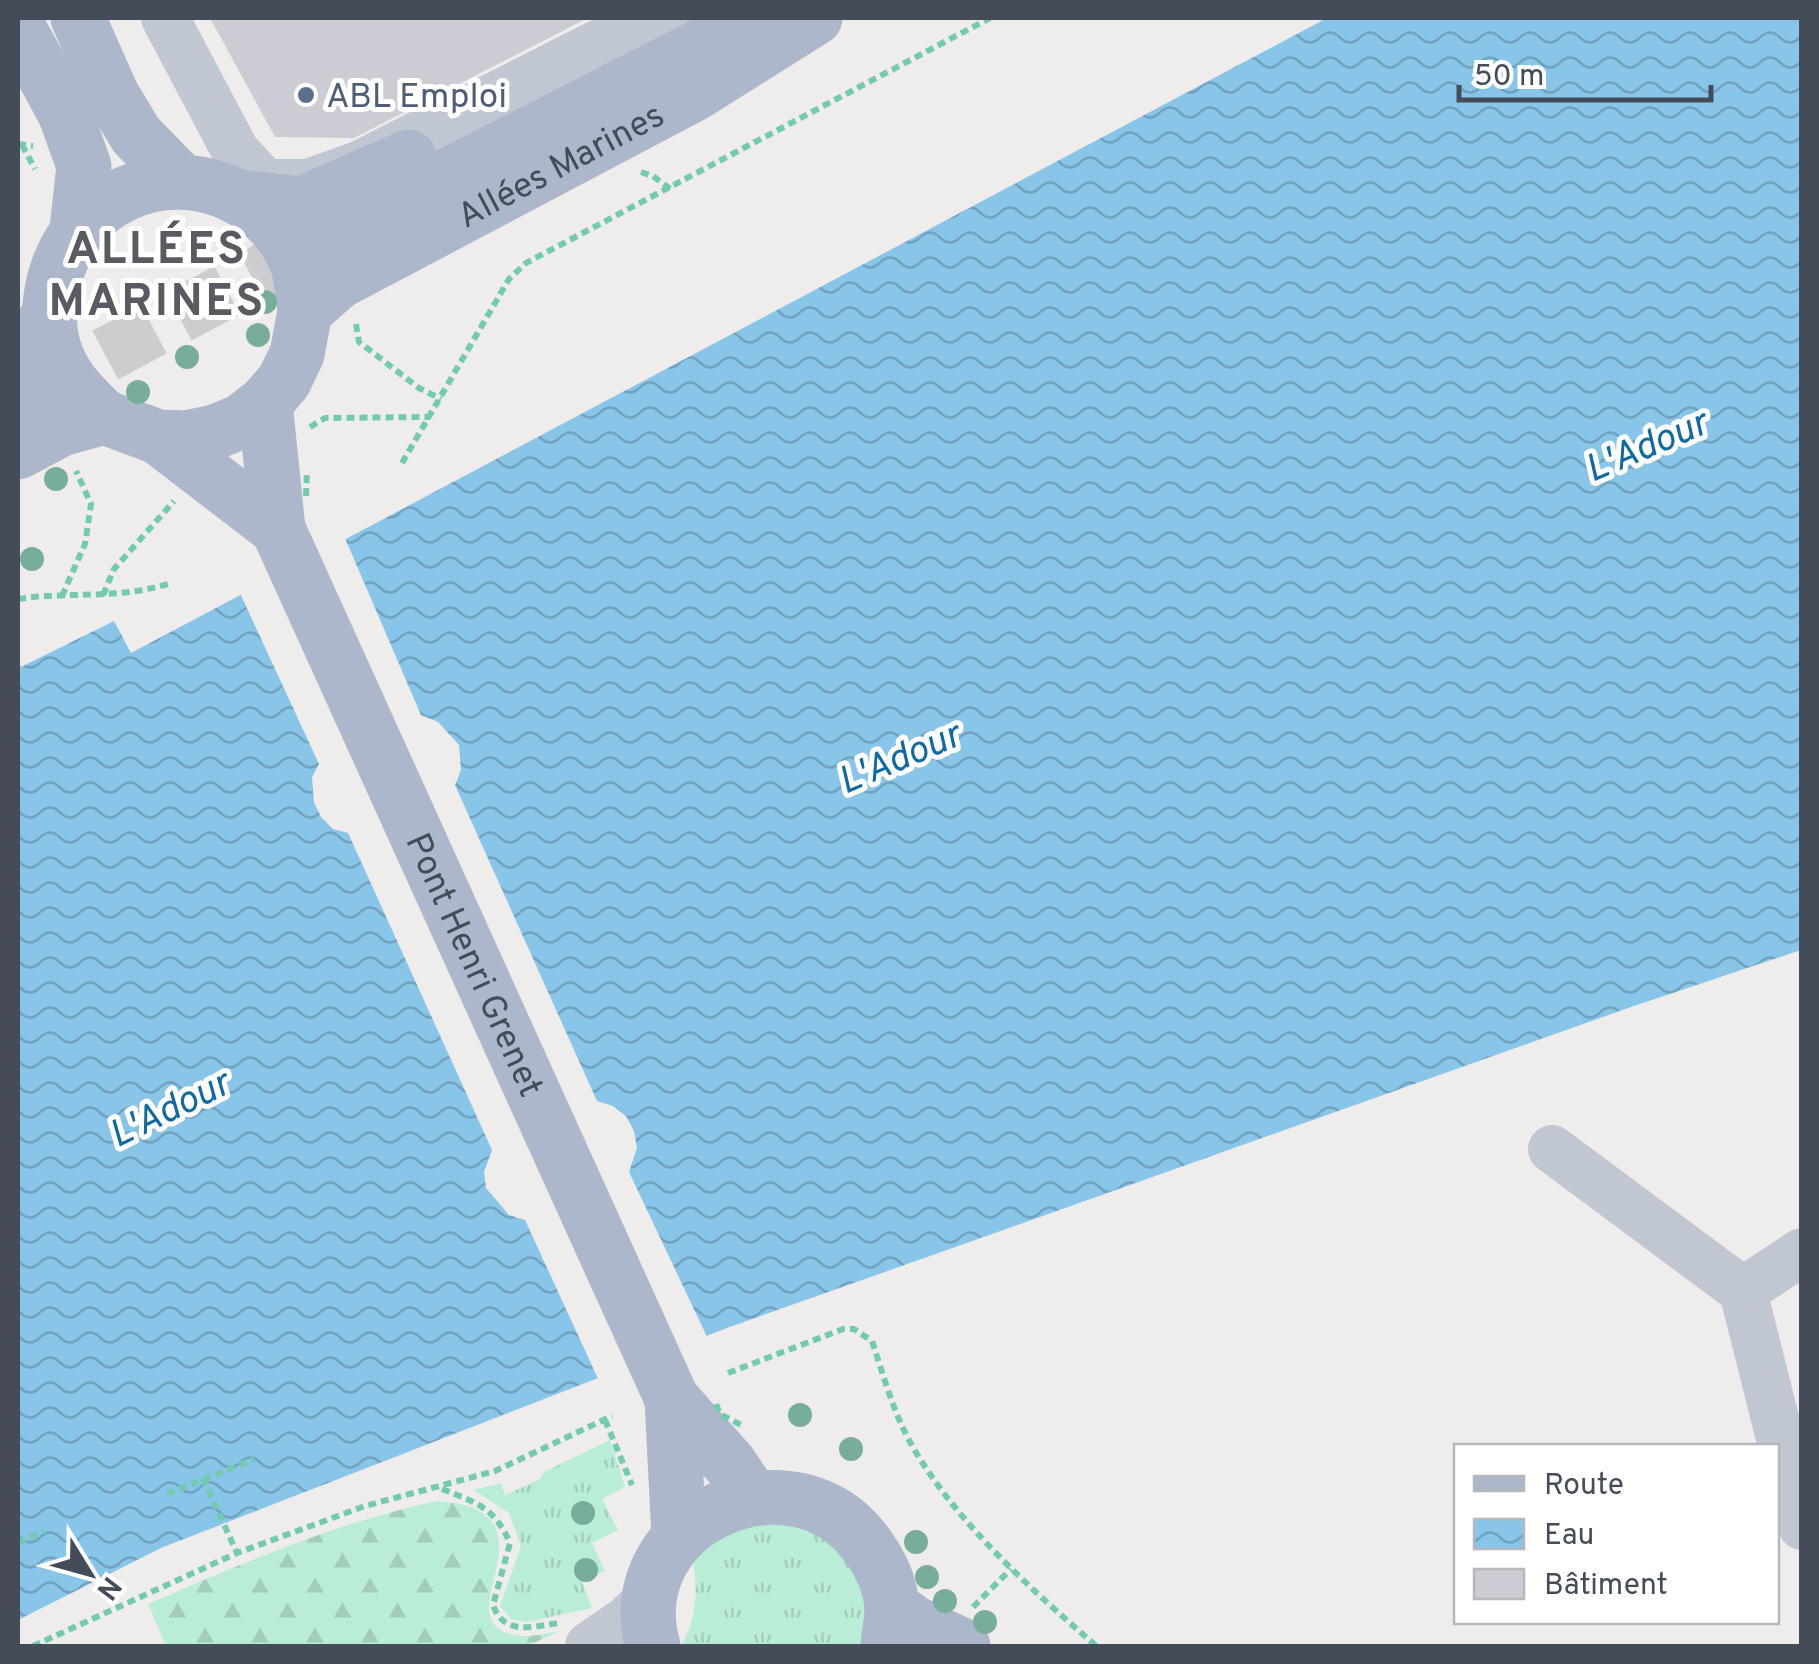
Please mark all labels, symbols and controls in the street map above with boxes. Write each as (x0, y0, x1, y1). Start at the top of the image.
scale bar (1459, 40, 1712, 102)
text: 50 m (1474, 59, 1544, 96)
place label: ABL Emploi (326, 76, 507, 120)
marker: ABL Emploi (295, 84, 317, 106)
street label: Allées Marines (451, 95, 672, 240)
district label: ALLÉES MARINES (49, 220, 266, 332)
water label: L'Adour (1579, 400, 1719, 496)
water label: L'Adour (832, 712, 972, 808)
street label: Pont Henri Grenet (394, 827, 551, 1104)
water label: L'Adour (102, 1060, 241, 1161)
legend (1454, 1444, 1779, 1624)
text: Route (1544, 1468, 1624, 1505)
text: Eau (1544, 1518, 1595, 1555)
north arrow (40, 1524, 140, 1624)
text: N (87, 1568, 128, 1606)
text: Bâtiment (1544, 1568, 1668, 1605)

